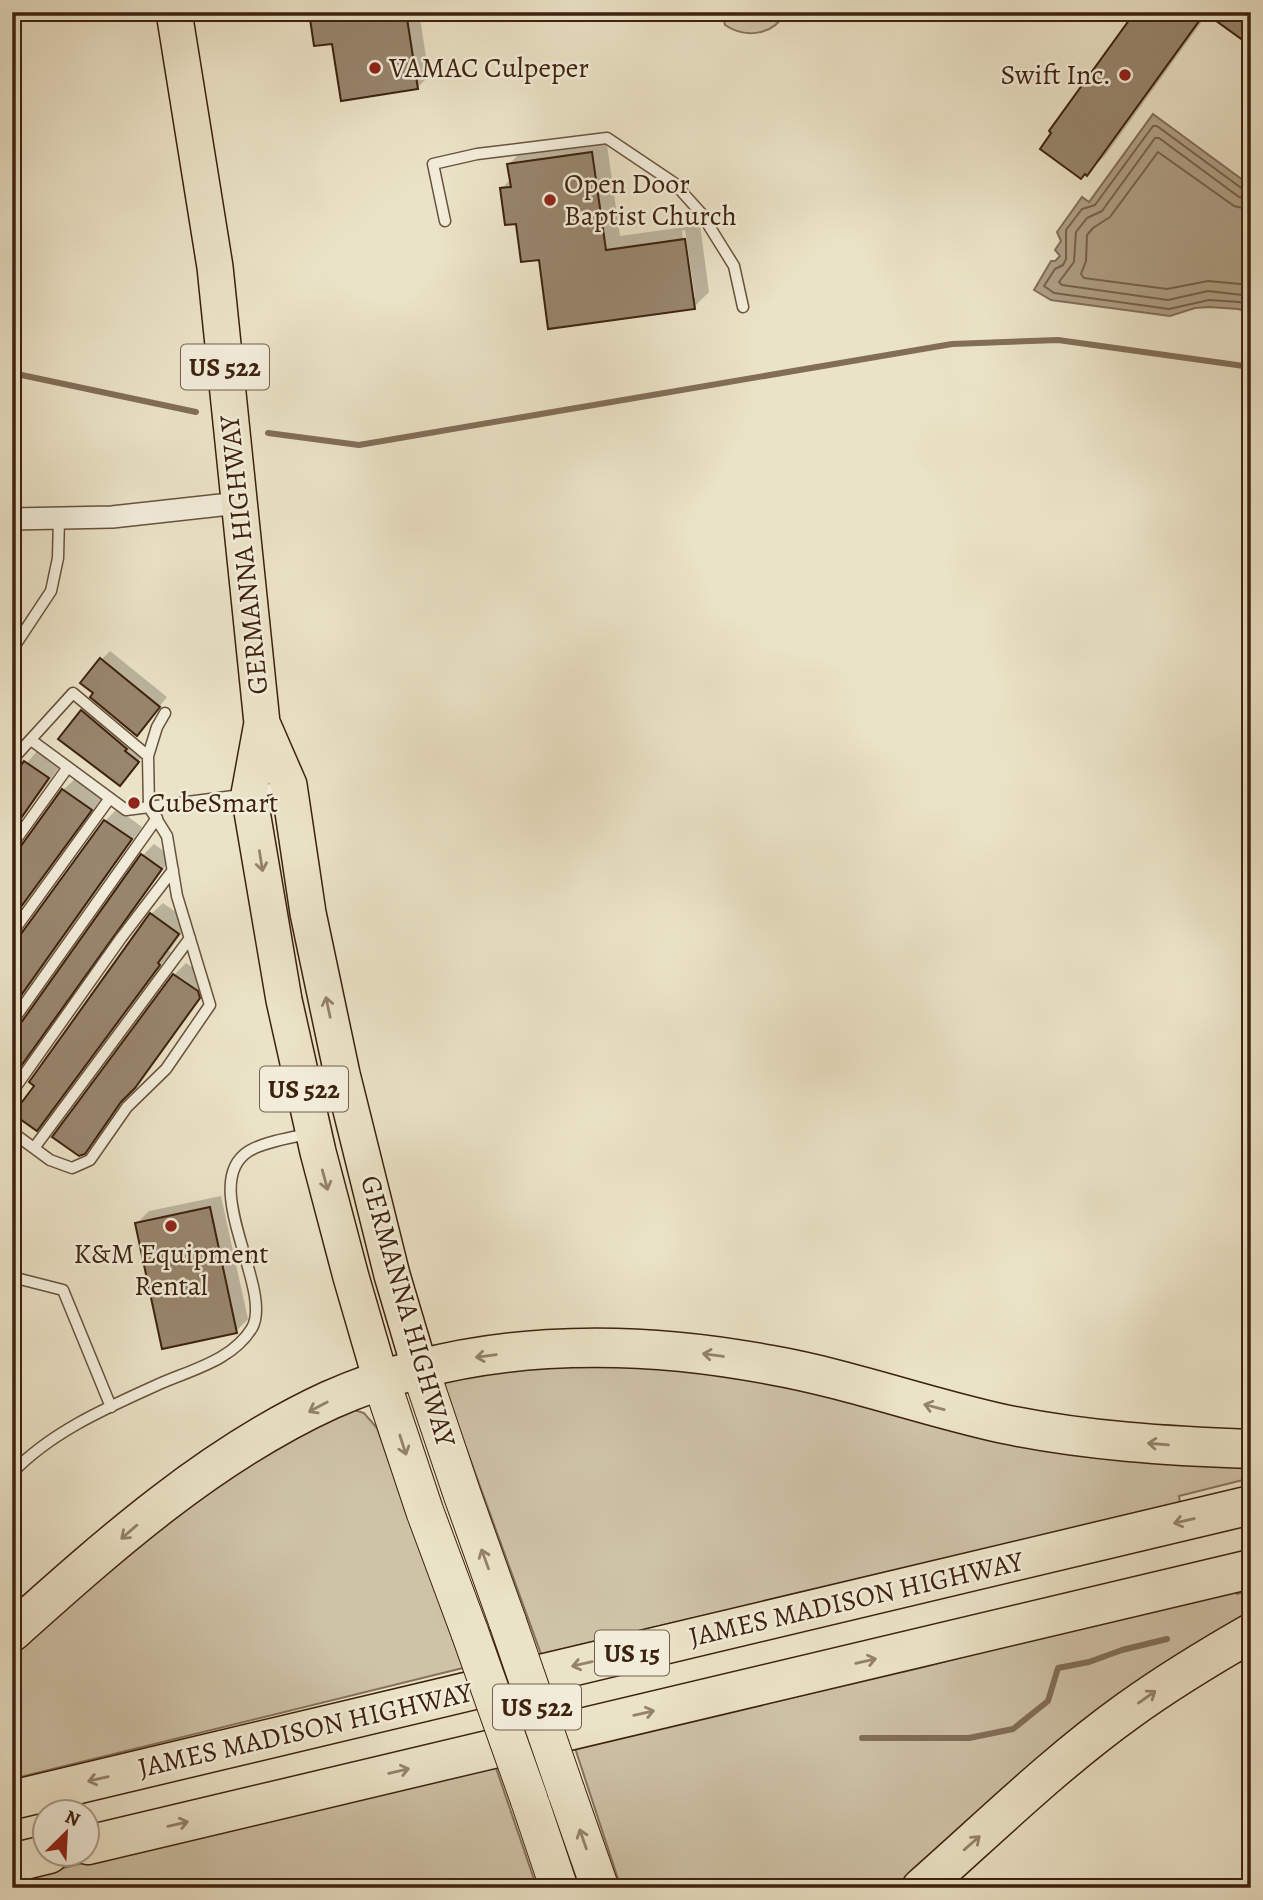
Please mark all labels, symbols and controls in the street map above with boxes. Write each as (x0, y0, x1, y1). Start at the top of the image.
place label: VAMAC Culpeper (388, 49, 589, 87)
place label: Swift Inc. (1001, 56, 1111, 94)
marker: VAMAC Culpeper (367, 60, 383, 76)
marker: Swift Inc. (1117, 67, 1133, 83)
place label: Open Door Baptist Church (564, 165, 737, 235)
marker: Open Door Baptist Church (542, 192, 558, 208)
road number: US 522 (181, 344, 269, 390)
street label: GERMANNA HIGHWAY (210, 413, 278, 696)
place label: CubeSmart (148, 784, 278, 822)
marker: CubeSmart (126, 795, 142, 811)
one-way arrow (255, 849, 268, 872)
one-way arrow (320, 996, 334, 1019)
road number: US 522 (260, 1066, 348, 1112)
one-way arrow (319, 1168, 332, 1191)
street label: GERMANNA HIGHWAY (351, 1171, 465, 1452)
marker: K&M Equipment Rental (163, 1218, 179, 1234)
place label: K&M Equipment Rental (74, 1235, 269, 1305)
one-way arrow (702, 1349, 725, 1362)
one-way arrow (475, 1350, 498, 1363)
one-way arrow (309, 1400, 329, 1414)
one-way arrow (923, 1400, 946, 1413)
one-way arrow (397, 1434, 410, 1456)
one-way arrow (1147, 1437, 1170, 1450)
one-way arrow (1173, 1515, 1196, 1528)
one-way arrow (120, 1523, 138, 1539)
street label: JAMES MADISON HIGHWAY (685, 1542, 1028, 1656)
one-way arrow (478, 1549, 490, 1571)
road number: US 15 (595, 1630, 669, 1676)
one-way arrow (854, 1653, 877, 1667)
one-way arrow (571, 1658, 594, 1672)
street label: JAMES MADISON HIGHWAY (134, 1673, 477, 1787)
road number: US 522 (493, 1684, 581, 1730)
one-way arrow (1137, 1690, 1156, 1704)
one-way arrow (632, 1706, 655, 1719)
one-way arrow (387, 1764, 410, 1778)
one-way arrow (87, 1773, 110, 1787)
north arrow (32, 1798, 102, 1868)
text: N (61, 1804, 84, 1833)
one-way arrow (166, 1817, 189, 1830)
one-way arrow (576, 1829, 588, 1851)
one-way arrow (963, 1835, 981, 1851)

